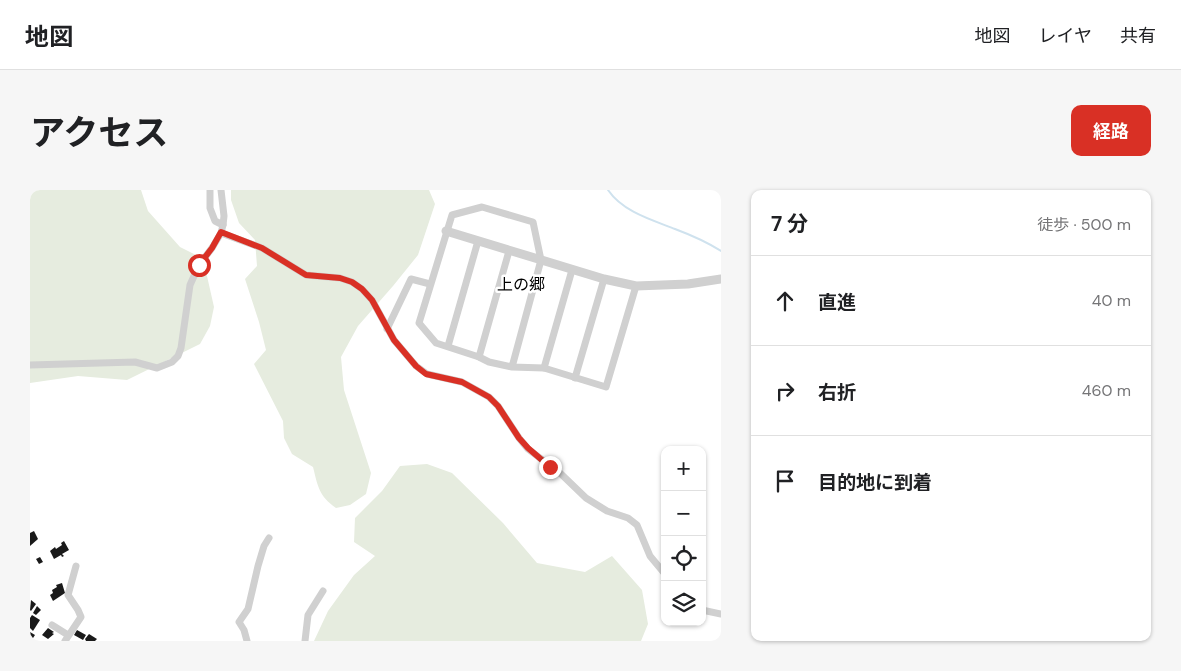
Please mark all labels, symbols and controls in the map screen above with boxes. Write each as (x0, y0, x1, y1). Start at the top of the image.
text: 地図 (25, 21, 73, 52)
text: 地図 (975, 24, 1011, 48)
text: レイヤ (1039, 24, 1092, 48)
text: 共有 (1120, 24, 1156, 48)
button: 経路 (1071, 105, 1151, 156)
text: アクセス (30, 110, 168, 156)
text: 7 分 (771, 210, 808, 238)
text: 徒歩 · 500 m (1037, 214, 1131, 235)
route start (188, 254, 211, 277)
district label: 上の郷 (497, 274, 545, 295)
icon: ahead (771, 287, 799, 315)
text: 直進 (818, 290, 856, 315)
text: 40 m (1092, 290, 1131, 311)
icon: right (771, 377, 799, 405)
text: 右折 (818, 380, 856, 405)
text: 460 m (1082, 380, 1131, 401)
map controls (661, 446, 706, 626)
button: + (661, 446, 706, 491)
route end (539, 456, 562, 479)
icon: arrive (771, 467, 799, 495)
text: 目的地に到着 (818, 470, 932, 495)
button: − (661, 491, 706, 536)
button: locate (661, 536, 706, 581)
button: layers (661, 581, 706, 626)

